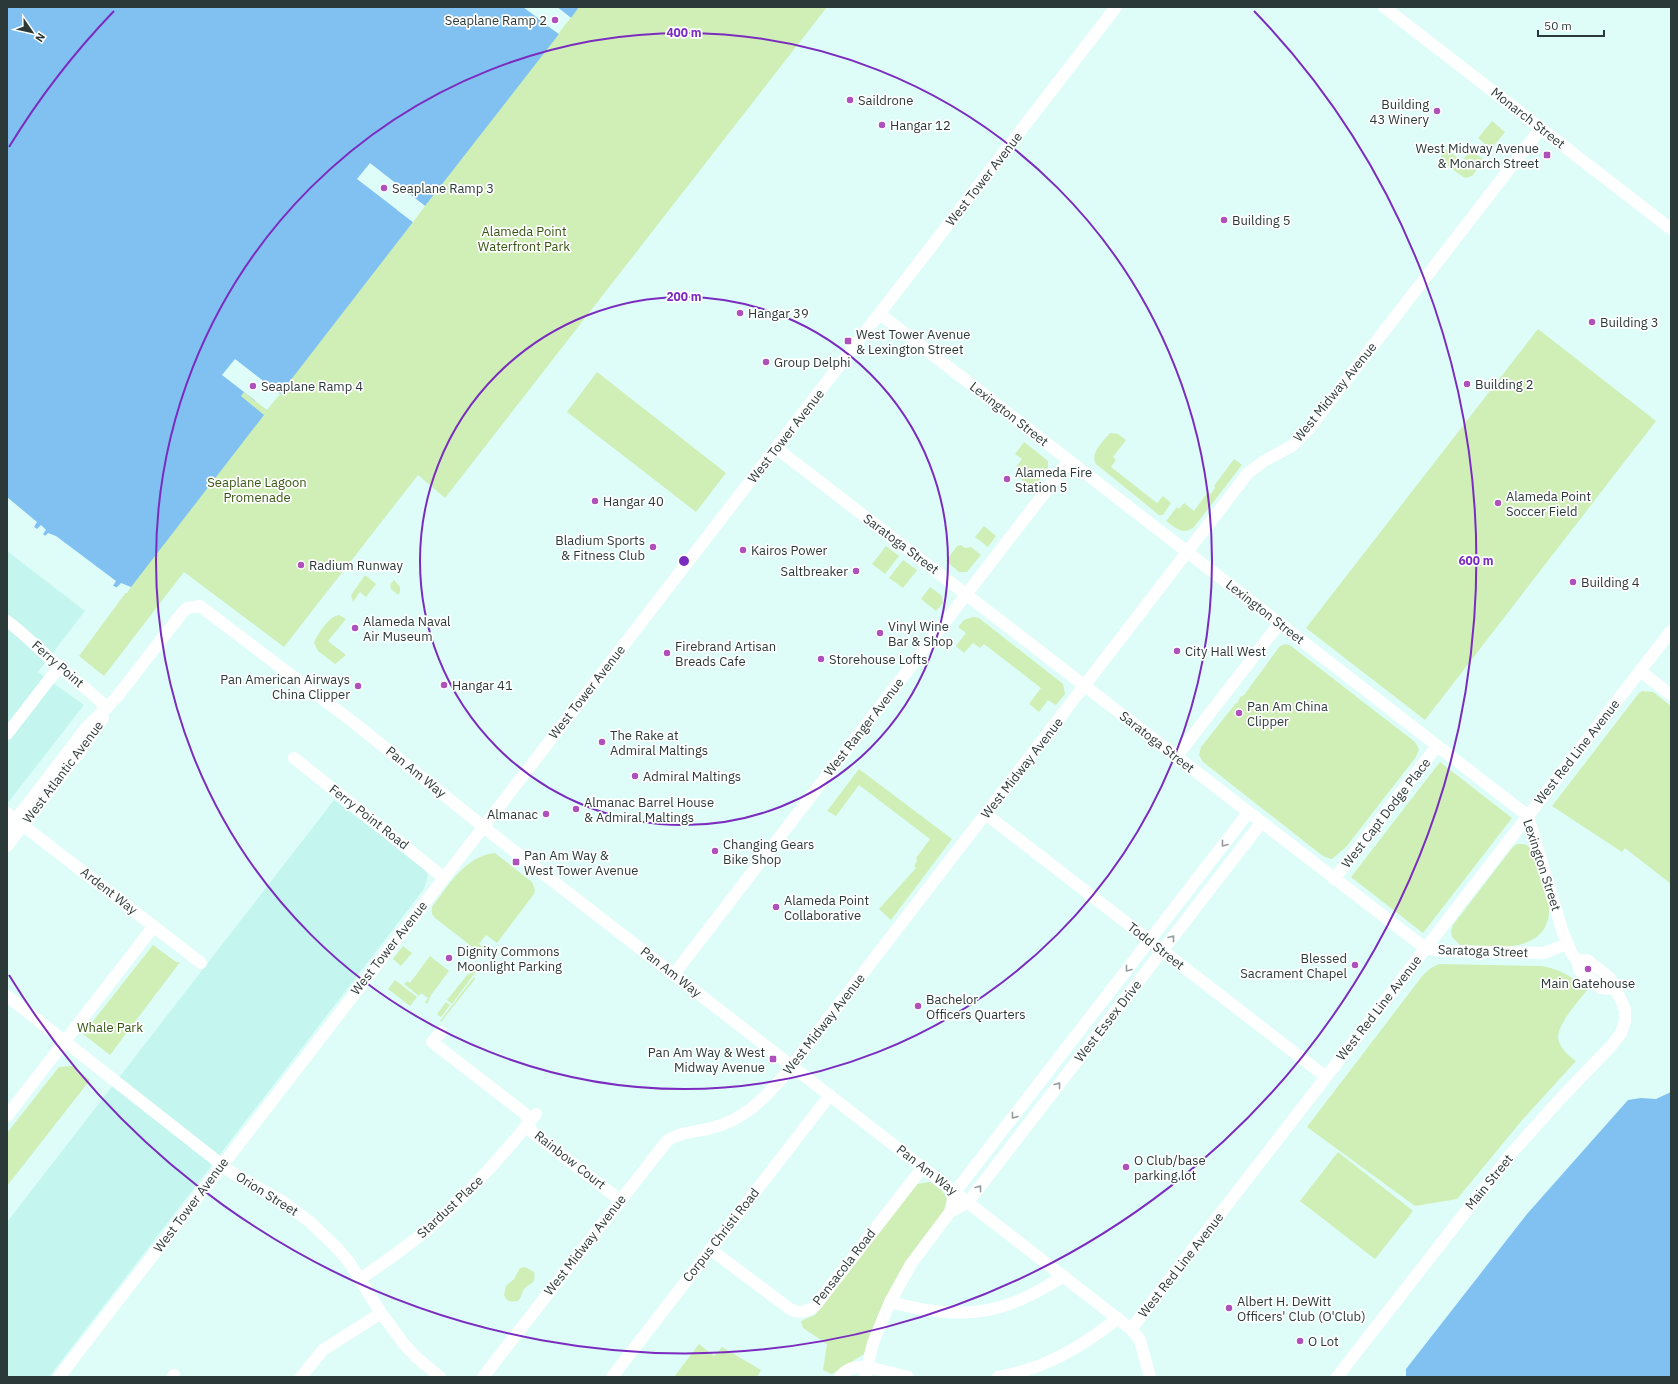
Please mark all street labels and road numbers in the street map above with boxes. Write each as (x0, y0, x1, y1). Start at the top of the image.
street label: Monarch Street (1487, 84, 1569, 152)
street label: West Tower Avenue (942, 129, 1026, 229)
street label: West Midway Avenue (1290, 339, 1380, 445)
street label: Lexington Street (966, 378, 1052, 450)
street label: West Tower Avenue (744, 386, 828, 486)
street label: Saratoga Street (860, 510, 942, 578)
street label: Lexington Street (1222, 576, 1308, 648)
street label: Ferry Point (28, 637, 88, 691)
street label: West Tower Avenue (545, 642, 629, 742)
street label: West Ranger Avenue (820, 674, 908, 780)
street label: West Red Line Avenue (1531, 696, 1623, 808)
street label: Saratoga Street (1116, 707, 1198, 777)
street label: West Midway Avenue (977, 714, 1067, 822)
street label: West Atlantic Avenue (19, 717, 107, 827)
street label: Pan Am Way (382, 743, 450, 802)
street label: West Capt Dodge Place (1338, 755, 1434, 871)
street label: Ferry Point Road (326, 781, 412, 853)
street label: Lexington Street (1519, 817, 1565, 913)
street label: Ardent Way (77, 864, 141, 919)
street label: West Tower Avenue (347, 898, 431, 998)
street label: Todd Street (1124, 918, 1188, 974)
street label: Saratoga Street (1438, 941, 1528, 961)
street label: Pan Am Way (637, 943, 705, 1001)
street label: West Red Line Avenue (1333, 952, 1425, 1064)
street label: West Midway Avenue (779, 970, 869, 1078)
street label: West Essex Drive (1071, 977, 1145, 1065)
street label: Rainbow Court (531, 1127, 609, 1193)
street label: Pan Am Way (893, 1141, 961, 1199)
street label: Main Street (1461, 1151, 1517, 1213)
street label: West Tower Avenue (150, 1154, 232, 1256)
street label: Orion Street (233, 1168, 301, 1220)
street label: Stardust Place (413, 1172, 487, 1242)
street label: Corpus Christi Road (679, 1184, 763, 1286)
street label: West Midway Avenue (540, 1191, 630, 1299)
street label: West Red Line Avenue (1135, 1209, 1227, 1321)
street label: Pensacola Road (809, 1225, 879, 1309)

